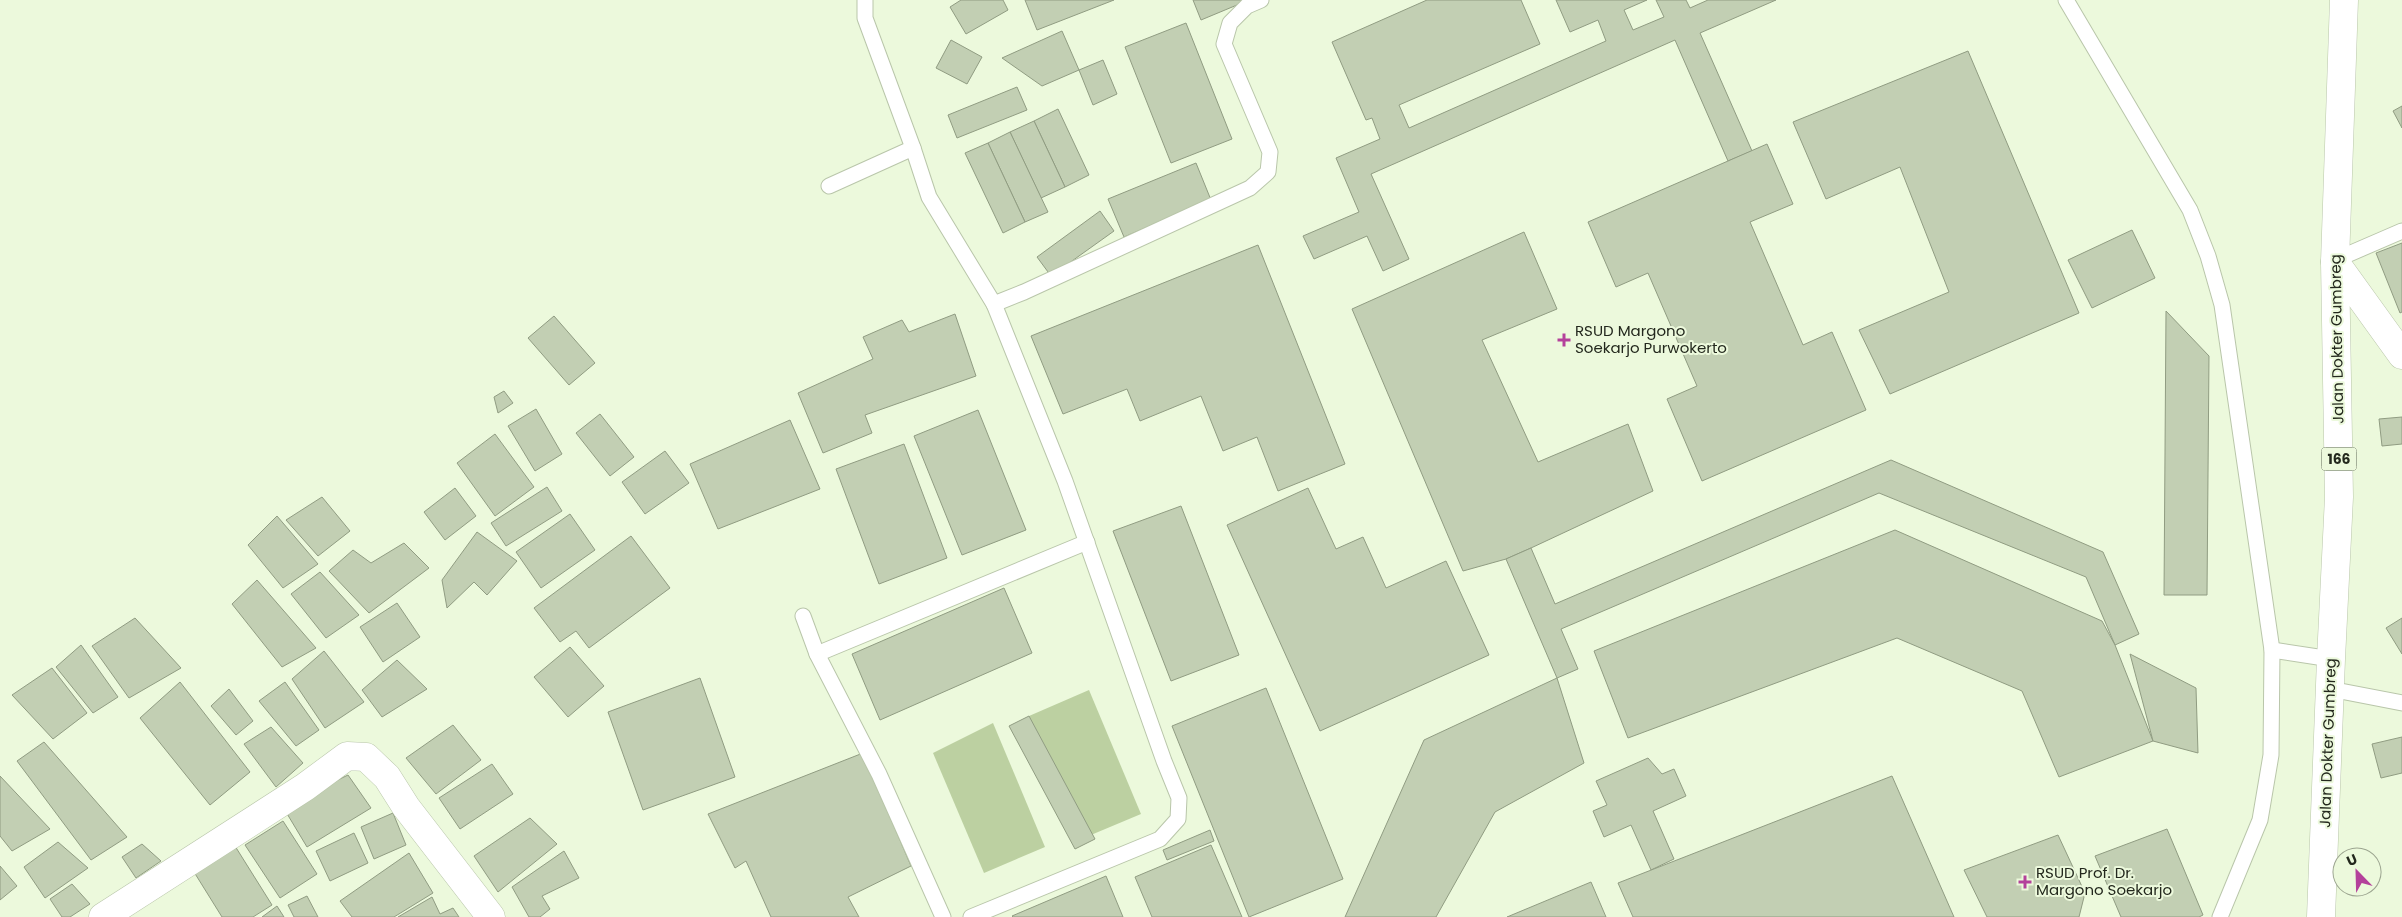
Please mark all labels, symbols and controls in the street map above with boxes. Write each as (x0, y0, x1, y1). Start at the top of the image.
street label: Jalan Dokter Gumbreg (2325, 254, 2348, 424)
place label: RSUD Margono Soekarjo Purwokerto (1575, 320, 1727, 358)
marker: RSUD Margono Soekarjo Purwokerto (1557, 333, 1571, 347)
road number: 166 (2322, 448, 2356, 470)
street label: Jalan Dokter Gumbreg (2314, 658, 2341, 828)
north arrow (2332, 847, 2382, 897)
text: U (2343, 849, 2360, 871)
place label: RSUD Prof. Dr. Margono Soekarjo (2036, 862, 2172, 900)
marker: RSUD Prof. Dr. Margono Soekarjo (2018, 875, 2032, 889)

